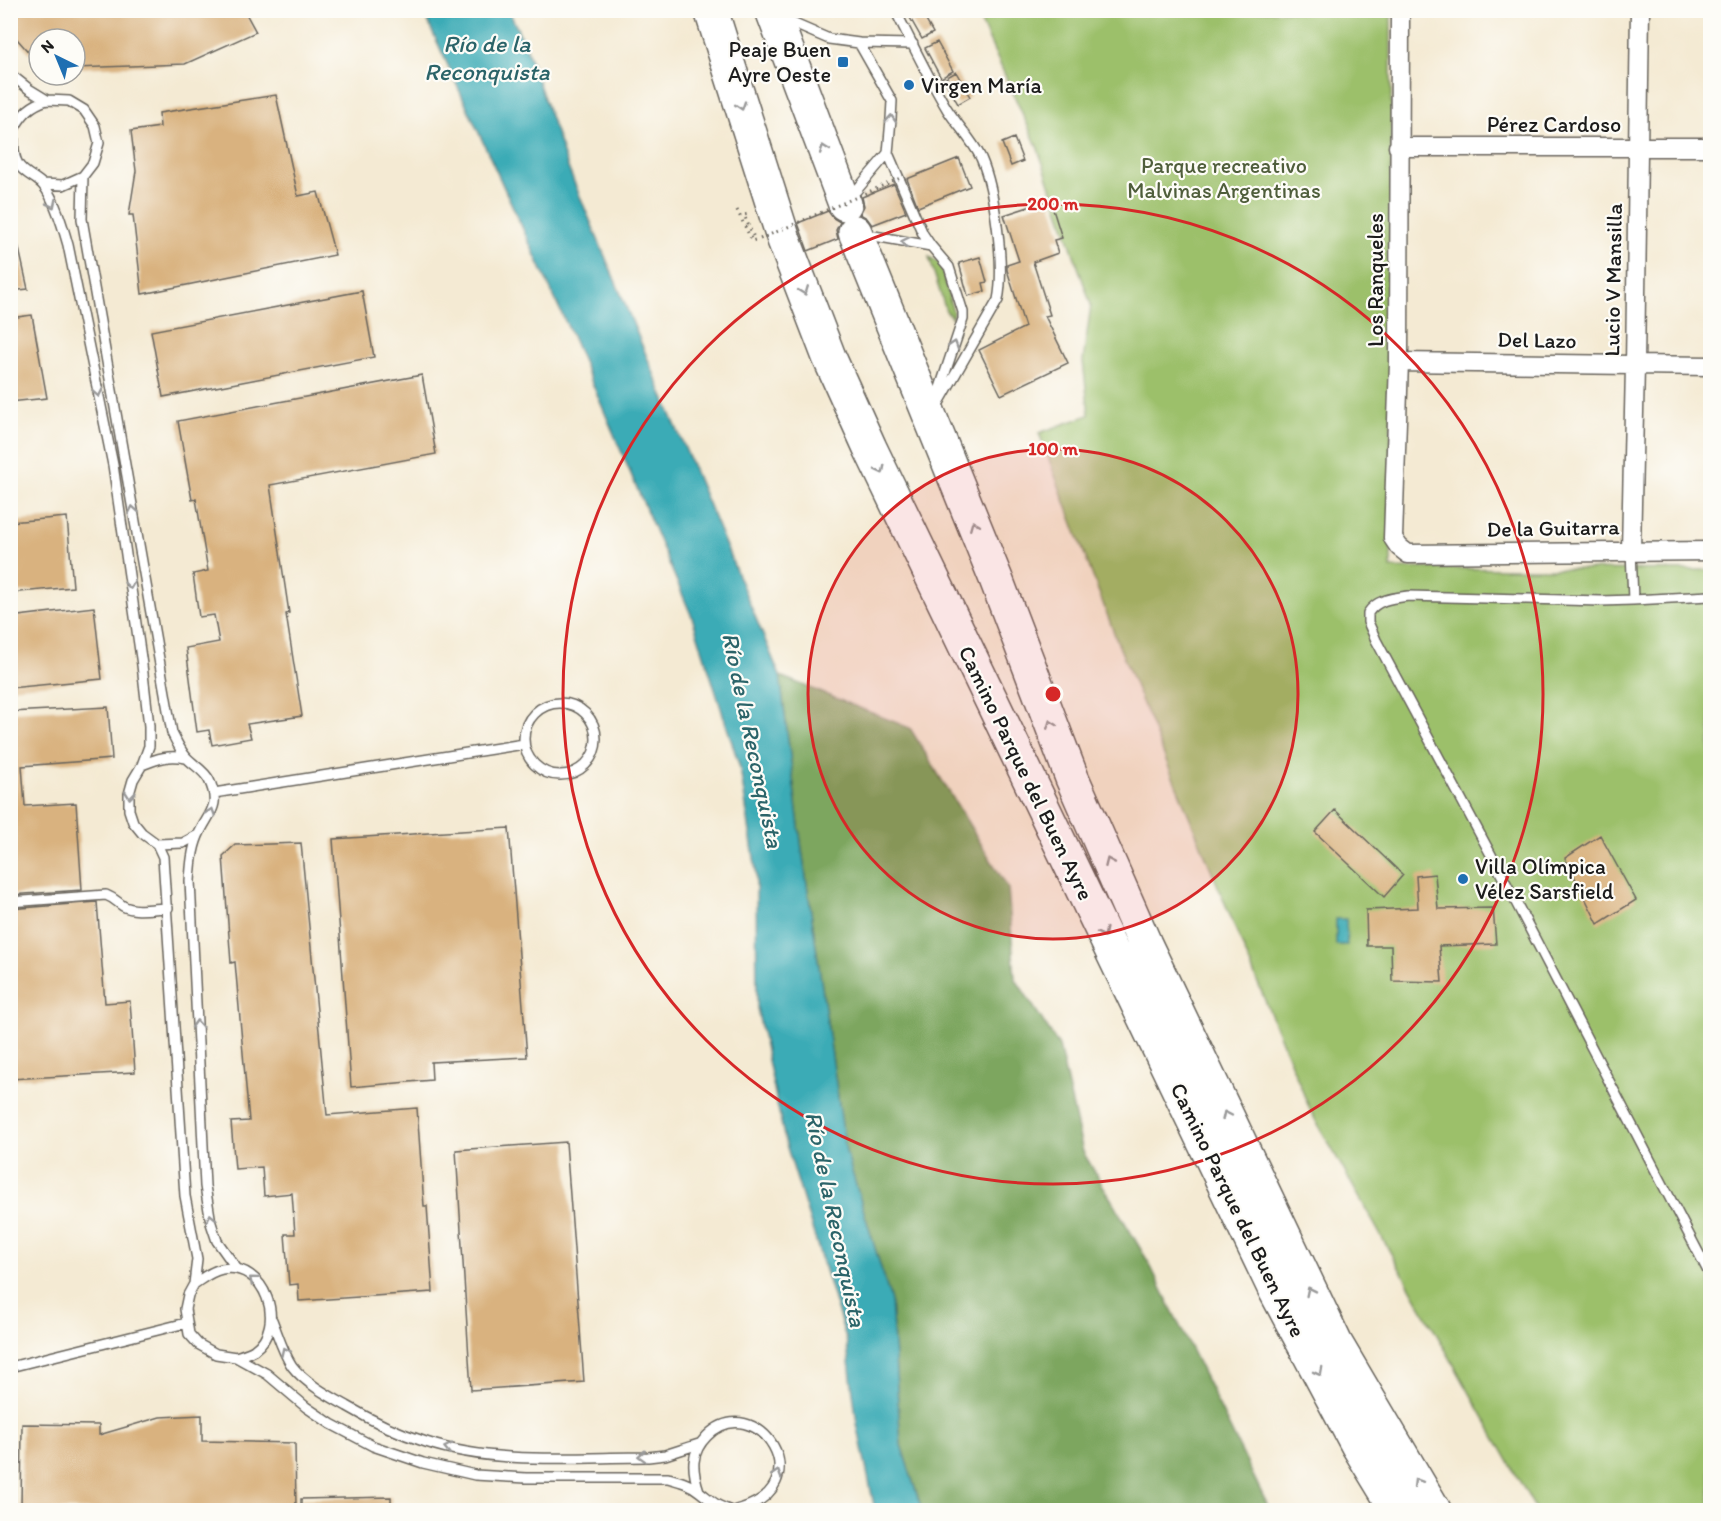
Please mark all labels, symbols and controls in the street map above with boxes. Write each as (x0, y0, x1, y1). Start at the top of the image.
north arrow (27, 27, 87, 87)
water label: Río de la Reconquista (424, 29, 551, 86)
text: N (37, 36, 58, 57)
place label: Peaje Buen Ayre Oeste (728, 36, 831, 88)
marker: Peaje Buen Ayre Oeste (836, 55, 850, 69)
place label: Virgen María (921, 72, 1042, 99)
marker: Virgen María (902, 78, 916, 92)
one-way arrow (734, 100, 747, 111)
street label: Pérez Cardoso (1487, 111, 1621, 138)
one-way arrow (884, 115, 897, 124)
one-way arrow (819, 144, 831, 155)
park label: Parque recreativo Malvinas Argentinas (1127, 152, 1321, 204)
text: 200 m (1028, 193, 1079, 215)
one-way arrow (45, 197, 57, 208)
street label: Lucio V Mansilla (1598, 202, 1628, 357)
street label: Los Ranqueles (1362, 213, 1389, 347)
one-way arrow (901, 236, 911, 249)
one-way arrow (796, 285, 809, 296)
street label: Del Lazo (1497, 326, 1577, 354)
one-way arrow (947, 340, 959, 351)
one-way arrow (91, 387, 104, 397)
text: 100 m (1028, 438, 1079, 460)
one-way arrow (873, 464, 885, 475)
one-way arrow (127, 505, 140, 515)
street label: De la Guitarra (1486, 513, 1620, 543)
one-way arrow (969, 520, 981, 531)
one-way arrow (124, 580, 136, 590)
water label: Río de la Reconquista (716, 630, 790, 851)
street label: Camino Parque del Buen Ayre (953, 641, 1099, 905)
centre of rings (1043, 684, 1063, 704)
one-way arrow (1046, 719, 1058, 730)
one-way arrow (124, 791, 137, 800)
one-way arrow (203, 807, 216, 818)
place label: Villa Olímpica Vélez Sarsfield (1475, 853, 1614, 905)
one-way arrow (1104, 858, 1116, 869)
marker: Villa Olímpica Vélez Sarsfield (1456, 872, 1470, 886)
one-way arrow (1096, 927, 1108, 938)
one-way arrow (190, 1019, 203, 1028)
street label: Camino Parque del Buen Ayre (1165, 1078, 1311, 1342)
water label: Río de la Reconquista (799, 1109, 873, 1330)
one-way arrow (1221, 1111, 1233, 1122)
one-way arrow (205, 1213, 218, 1223)
one-way arrow (249, 1276, 260, 1287)
one-way arrow (1306, 1287, 1318, 1298)
one-way arrow (280, 1346, 292, 1357)
one-way arrow (1312, 1366, 1323, 1376)
one-way arrow (443, 1442, 453, 1455)
one-way arrow (638, 1450, 647, 1463)
one-way arrow (770, 1469, 782, 1480)
one-way arrow (1412, 1478, 1424, 1488)

